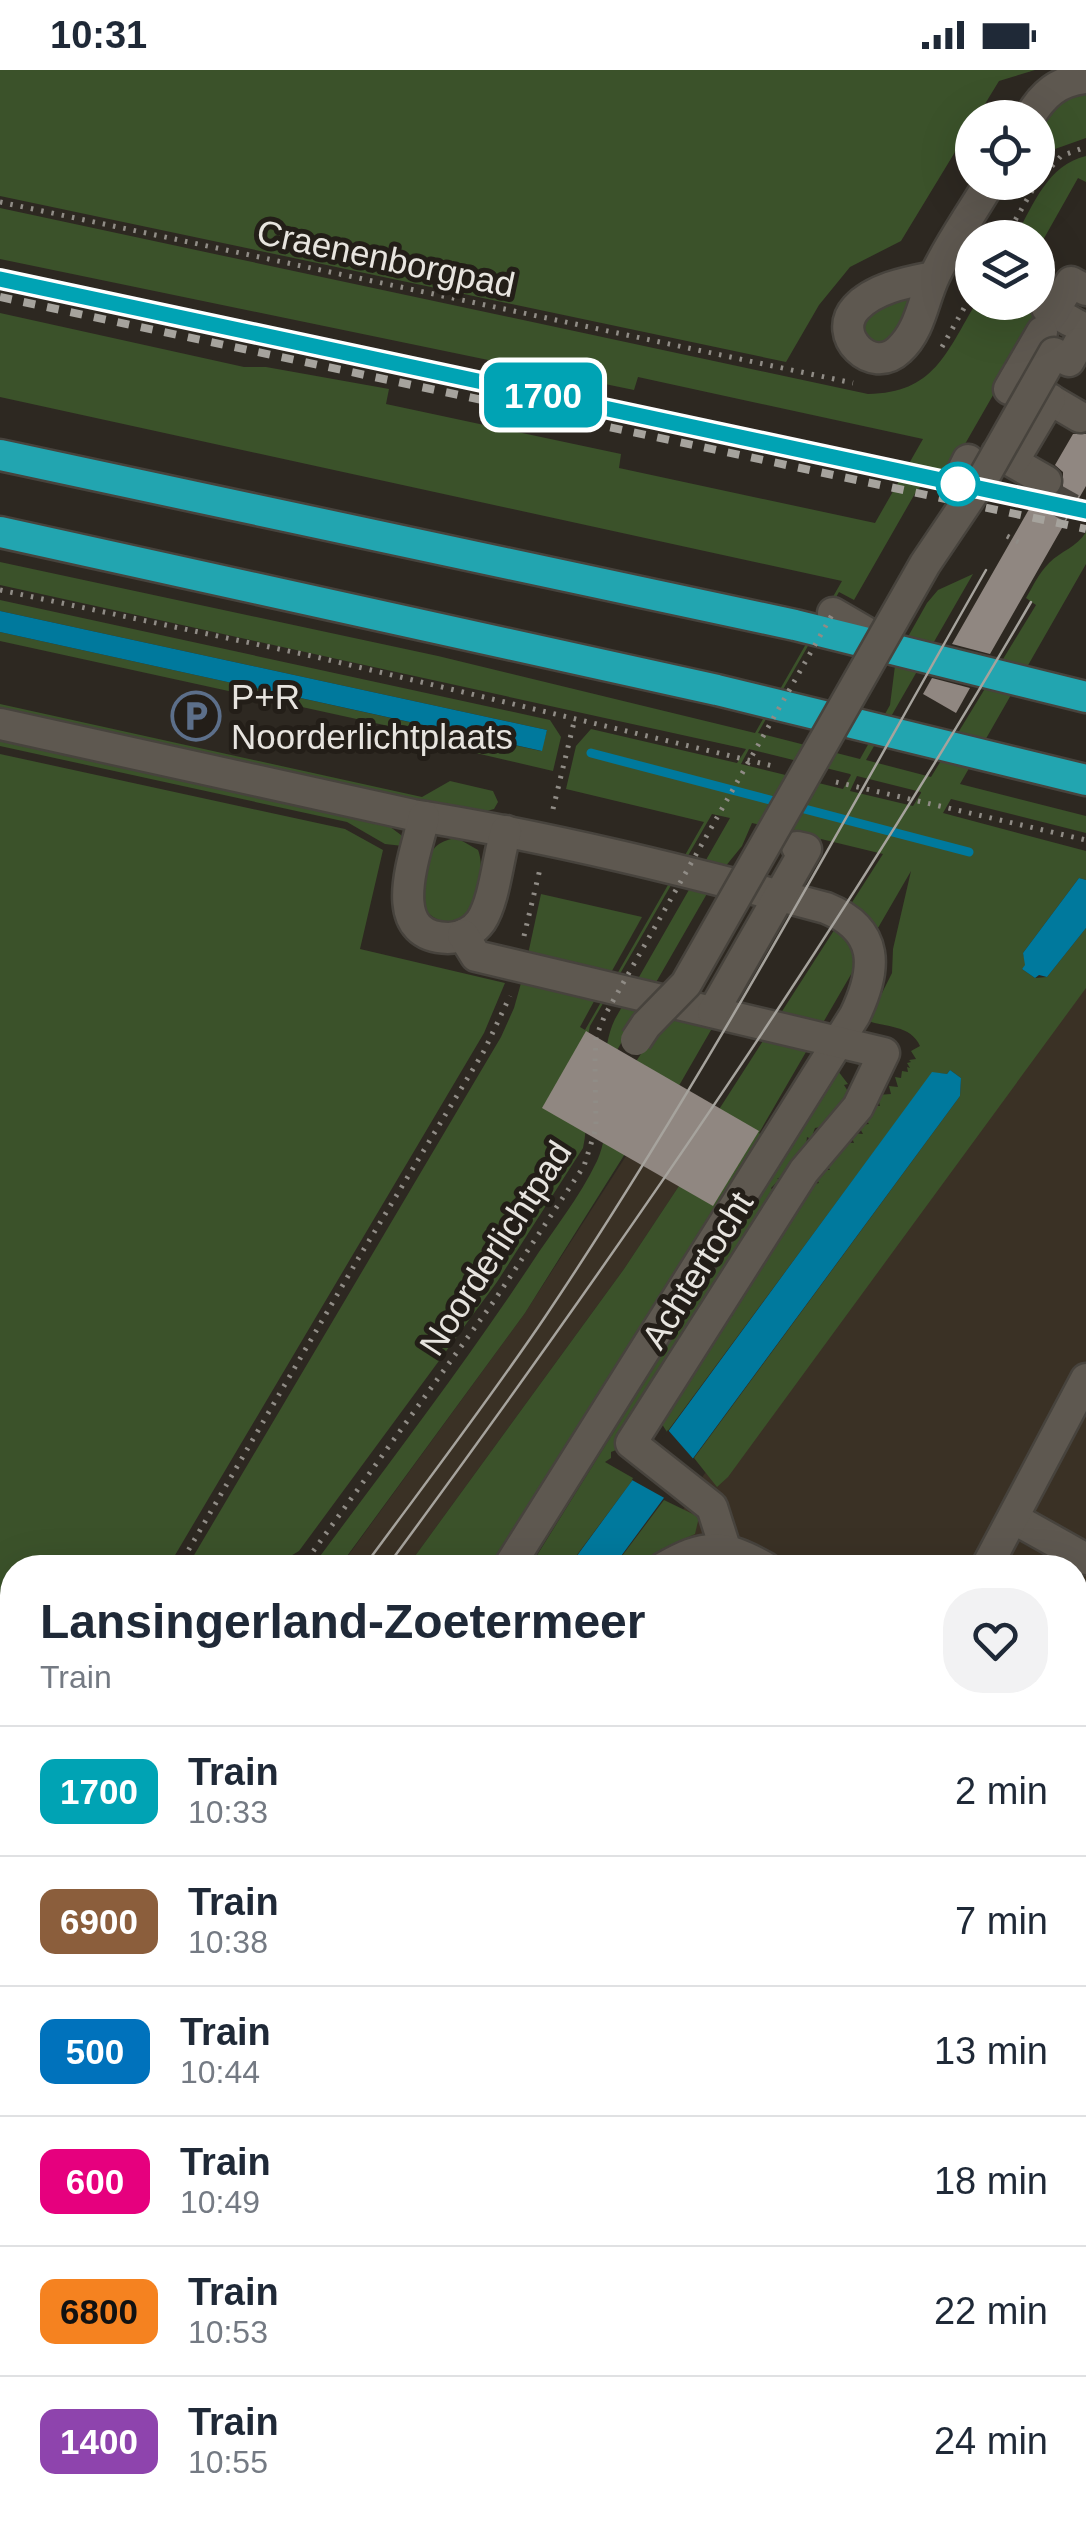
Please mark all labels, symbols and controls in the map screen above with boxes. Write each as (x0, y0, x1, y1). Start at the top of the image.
text: 10:31 (50, 14, 147, 56)
map controls (955, 100, 1055, 320)
button: locate (955, 100, 1055, 200)
street label: Craenenborgpad (253, 212, 519, 304)
button: layers (955, 220, 1055, 320)
line badge: 1700 (473, 362, 613, 428)
text: 1700 (504, 376, 582, 415)
unlabelled marker (937, 463, 979, 505)
place label: P+R Noorderlichtplaats (231, 677, 513, 756)
parking icon: P+R Noorderlichtplaats (170, 690, 222, 742)
street label: Noorderlichtpad (411, 1134, 579, 1362)
street label: Achtertocht (634, 1184, 761, 1355)
button: heart (943, 1588, 1048, 1693)
text: Lansingerland-Zoetermeer (40, 1595, 645, 1648)
text: Train (40, 1659, 112, 1695)
text: Train (188, 1751, 279, 1793)
text: 2 min (955, 1770, 1048, 1812)
text: 1700 (60, 1772, 138, 1811)
text: 10:33 (188, 1794, 268, 1830)
text: Train (188, 1881, 279, 1923)
text: 7 min (955, 1900, 1048, 1942)
text: 6900 (60, 1902, 138, 1941)
text: 10:38 (188, 1924, 268, 1960)
text: Train (180, 2011, 271, 2053)
text: 13 min (934, 2030, 1048, 2072)
text: 500 (66, 2032, 124, 2071)
text: 10:44 (180, 2054, 260, 2090)
text: Train (180, 2141, 271, 2183)
text: 18 min (934, 2160, 1048, 2202)
text: 600 (66, 2162, 124, 2201)
text: 10:49 (180, 2184, 260, 2220)
text: Train (188, 2271, 279, 2313)
text: 22 min (934, 2290, 1048, 2332)
text: 6800 (60, 2292, 138, 2331)
text: 10:53 (188, 2314, 268, 2350)
text: Train (188, 2401, 279, 2443)
text: 24 min (934, 2420, 1048, 2462)
text: 1400 (60, 2422, 138, 2461)
text: 10:55 (188, 2444, 268, 2480)

